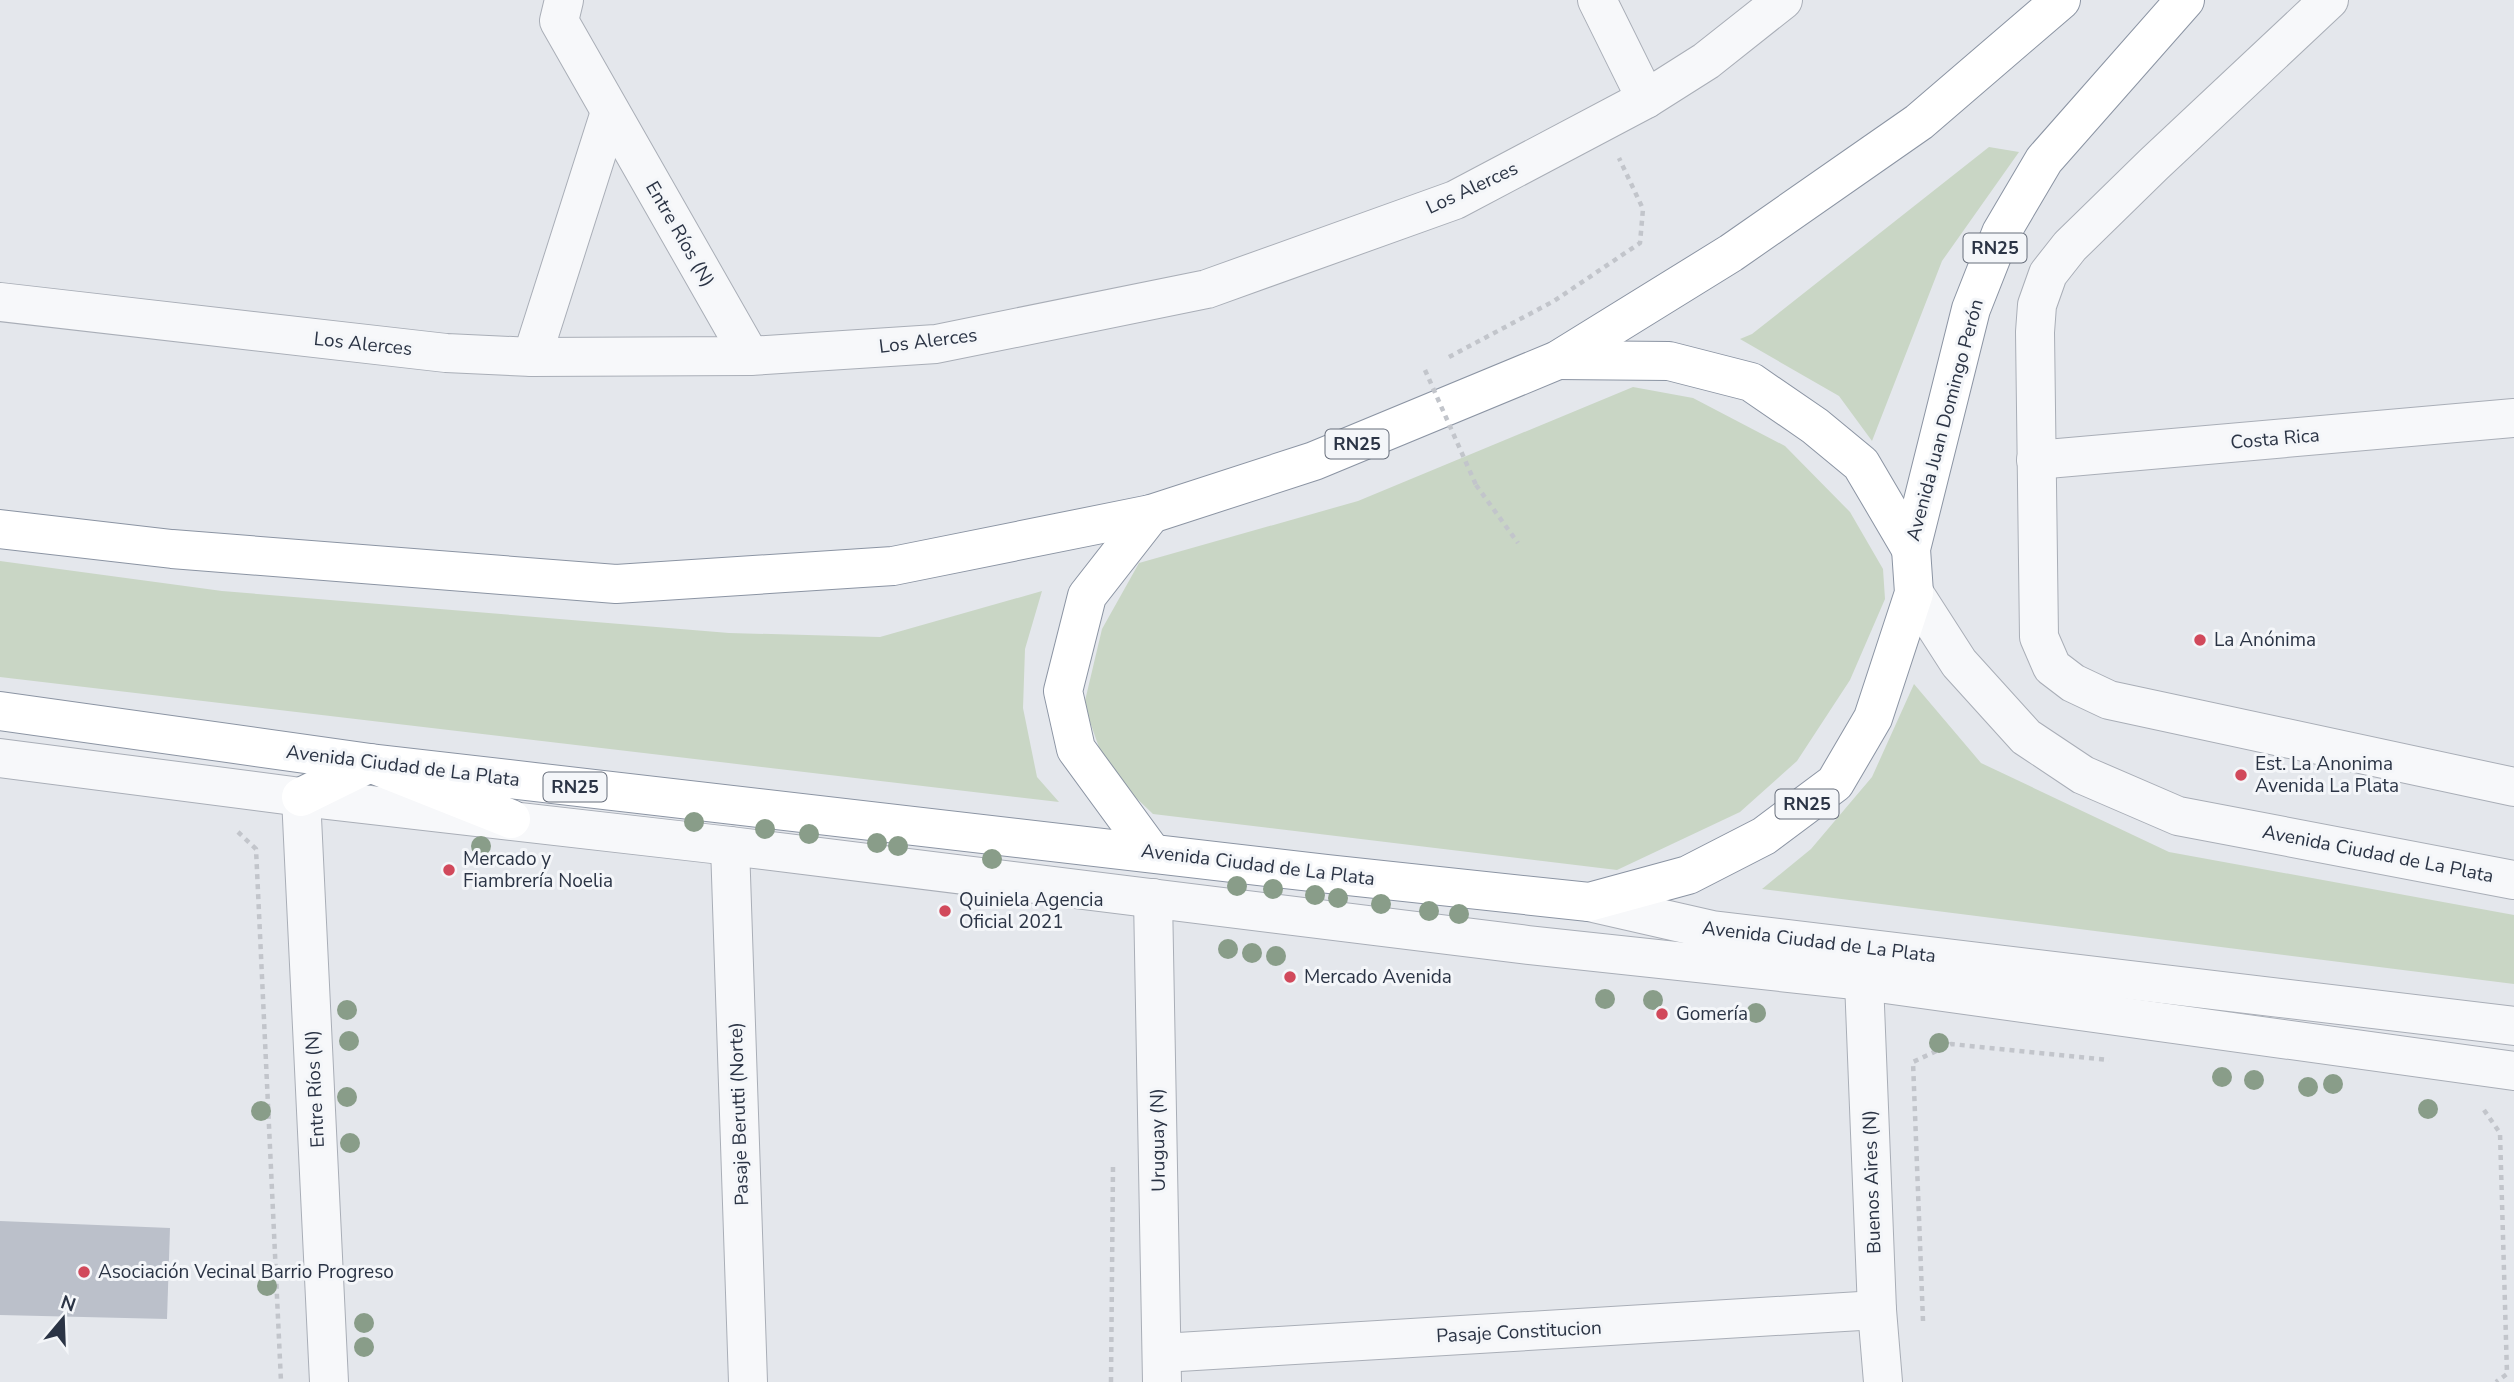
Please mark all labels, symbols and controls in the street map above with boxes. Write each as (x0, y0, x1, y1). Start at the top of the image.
street label: Los Alerces (1422, 155, 1522, 221)
street label: Entre Ríos (N) (639, 176, 721, 292)
road number: RN25 (1964, 234, 2026, 262)
street label: Avenida Juan Domingo Perón (1900, 296, 1990, 544)
street label: Los Alerces (877, 322, 979, 360)
street label: Los Alerces (312, 326, 414, 362)
street label: Costa Rica (2229, 422, 2321, 456)
road number: RN25 (1326, 430, 1388, 458)
place label: La Anónima (2214, 627, 2316, 653)
marker: La Anónima (2192, 632, 2208, 648)
street label: Avenida Ciudad de La Plata (285, 739, 521, 793)
place label: Est. La Anonima Avenida La Plata (2255, 751, 2399, 799)
marker: Est. La Anonima Avenida La Plata (2233, 767, 2249, 783)
road number: RN25 (544, 772, 606, 802)
road number: RN25 (1776, 790, 1839, 818)
street label: Avenida Ciudad de La Plata (2260, 819, 2496, 889)
street label: Avenida Ciudad de La Plata (1140, 838, 1376, 892)
place label: Mercado y Fiambrería Noelia (463, 846, 613, 894)
marker: Mercado y Fiambrería Noelia (441, 862, 457, 878)
place label: Quiniela Agencia Oficial 2021 (959, 887, 1104, 935)
marker: Quiniela Agencia Oficial 2021 (937, 903, 953, 919)
street label: Avenida Ciudad de La Plata (1701, 915, 1937, 969)
place label: Mercado Avenida (1304, 964, 1452, 990)
marker: Mercado Avenida (1282, 969, 1298, 985)
place label: Gomería (1676, 1001, 1748, 1027)
marker: Gomería (1654, 1006, 1670, 1022)
street label: Pasaje Berutti (Norte) (723, 1022, 755, 1206)
street label: Entre Ríos (N) (299, 1029, 331, 1149)
street label: Uruguay (N) (1144, 1088, 1172, 1192)
street label: Buenos Aires (N) (1856, 1110, 1888, 1254)
place label: Asociación Vecinal Barrio Progreso (98, 1259, 394, 1285)
marker: Asociación Vecinal Barrio Progreso (76, 1264, 92, 1280)
north arrow (28, 1284, 98, 1354)
text: N (57, 1289, 79, 1318)
street label: Pasaje Constitucion (1436, 1315, 1602, 1349)

